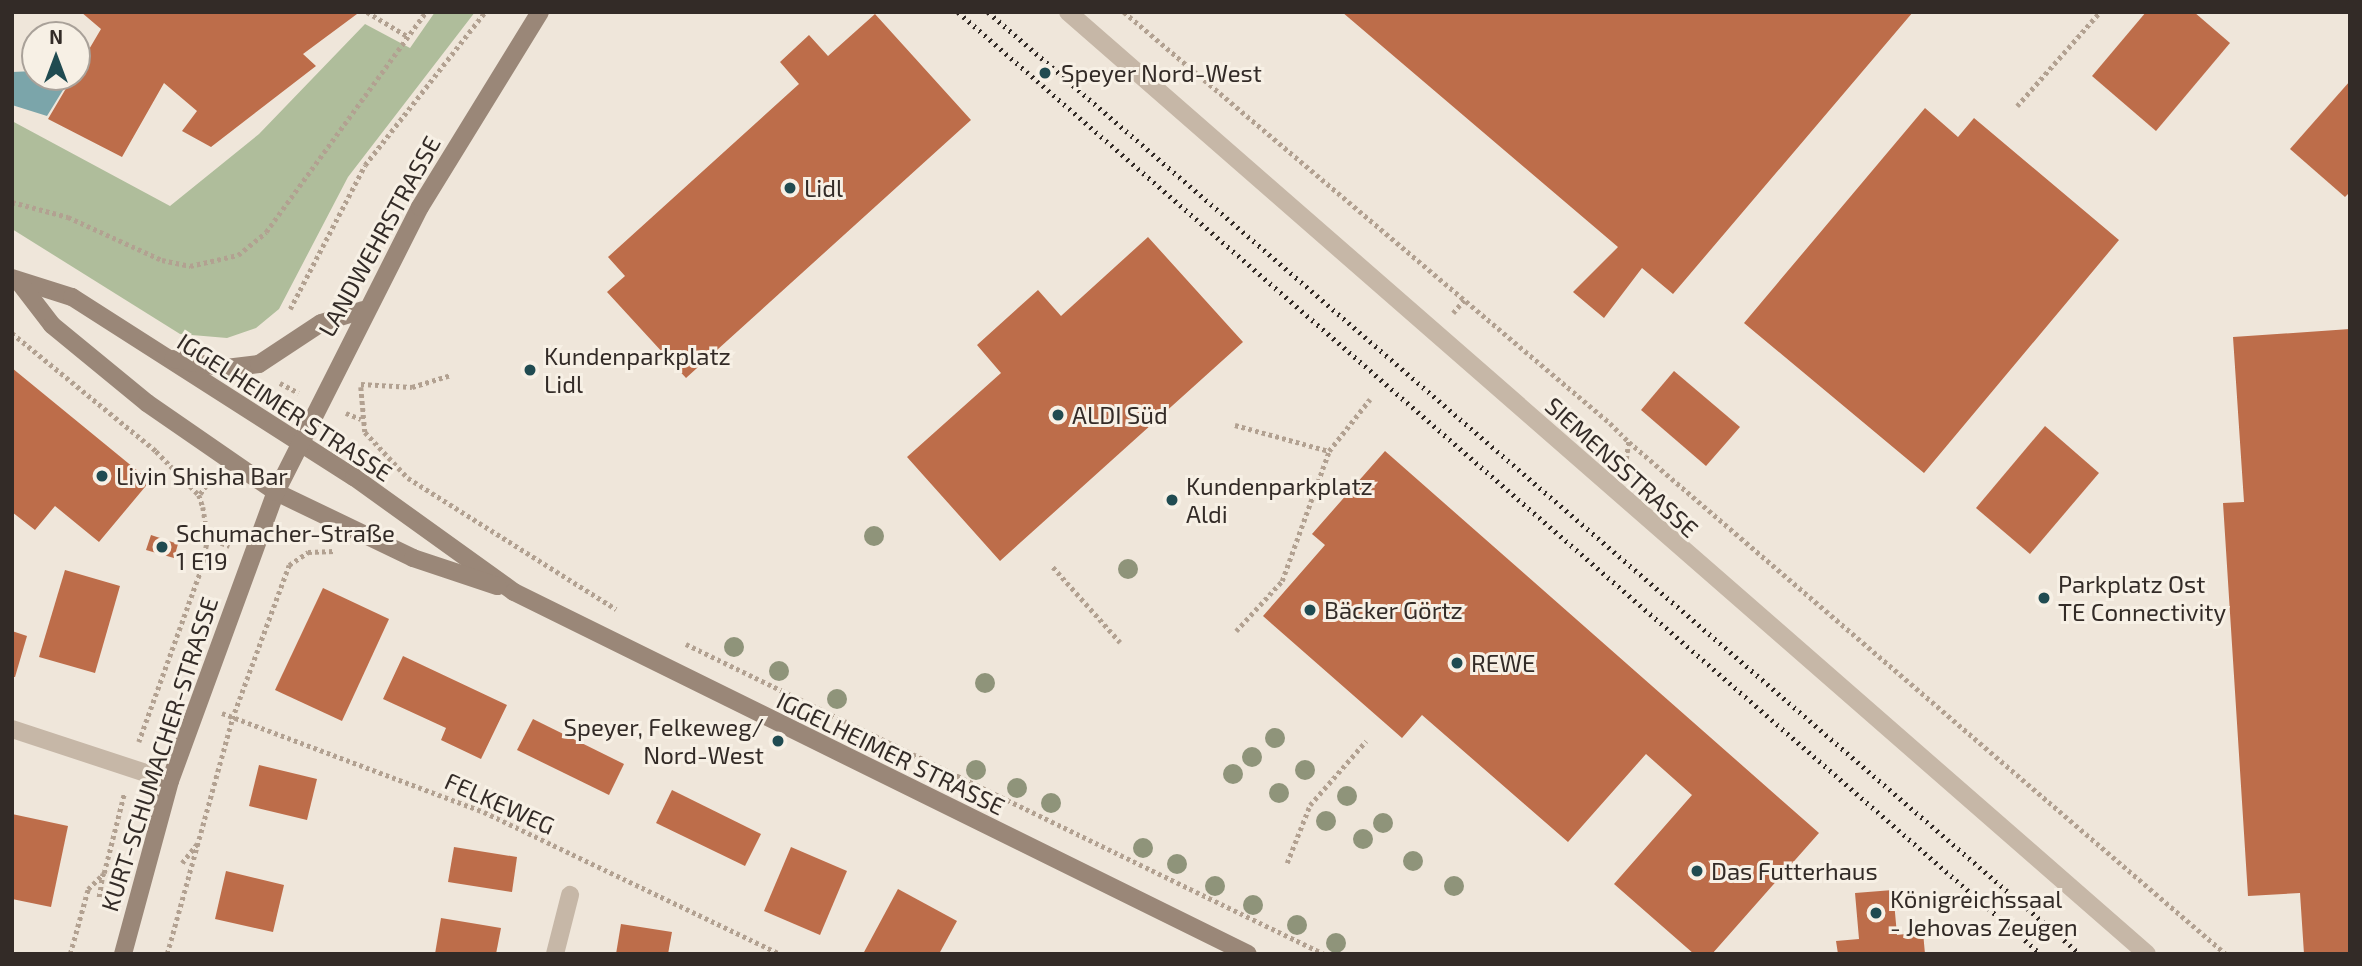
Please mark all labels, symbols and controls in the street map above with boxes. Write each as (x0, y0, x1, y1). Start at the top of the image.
north arrow (21, 21, 91, 91)
text: N (49, 25, 63, 48)
place label: Speyer Nord-West (1061, 59, 1262, 87)
marker: Speyer Nord-West (1035, 63, 1055, 83)
street label: LANDWEHRSTRASSE (312, 131, 446, 341)
place label: Lidl (804, 174, 843, 202)
marker: Lidl (782, 180, 798, 196)
street label: IGGELHEIMER STRASSE (172, 327, 398, 487)
place label: Kundenparkplatz Lidl (544, 342, 731, 398)
marker: Kundenparkplatz Lidl (522, 362, 538, 378)
street label: SIEMENSSTRASSE (1540, 391, 1704, 543)
place label: ALDI Süd (1072, 401, 1168, 429)
marker: ALDI Süd (1050, 407, 1066, 423)
place label: Livin Shisha Bar (116, 462, 288, 490)
marker: Livin Shisha Bar (94, 468, 110, 484)
place label: Kundenparkplatz Aldi (1186, 472, 1373, 528)
marker: Kundenparkplatz Aldi (1164, 492, 1180, 508)
place label: Schumacher-Straße 1 E19 (176, 519, 395, 575)
marker: Schumacher-Straße 1 E19 (154, 539, 170, 555)
place label: Parkplatz Ost TE Connectivity (2058, 570, 2226, 626)
marker: Parkplatz Ost TE Connectivity (2036, 590, 2052, 606)
street label: KURT-SCHUMACHER-STRASSE (94, 593, 224, 915)
place label: Bäcker Görtz (1324, 596, 1463, 624)
marker: Bäcker Görtz (1302, 602, 1318, 618)
place label: REWE (1471, 649, 1535, 677)
marker: REWE (1449, 655, 1465, 671)
street label: IGGELHEIMER STRASSE (772, 685, 1010, 821)
place label: Speyer, Felkeweg/ Nord-West (564, 713, 764, 769)
marker: Speyer, Felkeweg/ Nord-West (770, 733, 786, 749)
street label: FELKEWEG (441, 766, 559, 840)
place label: Das Futterhaus (1711, 857, 1878, 885)
marker: Das Futterhaus (1689, 863, 1705, 879)
place label: Königreichssaal - Jehovas Zeugen (1890, 885, 2078, 941)
marker: Königreichssaal - Jehovas Zeugen (1868, 905, 1884, 921)

